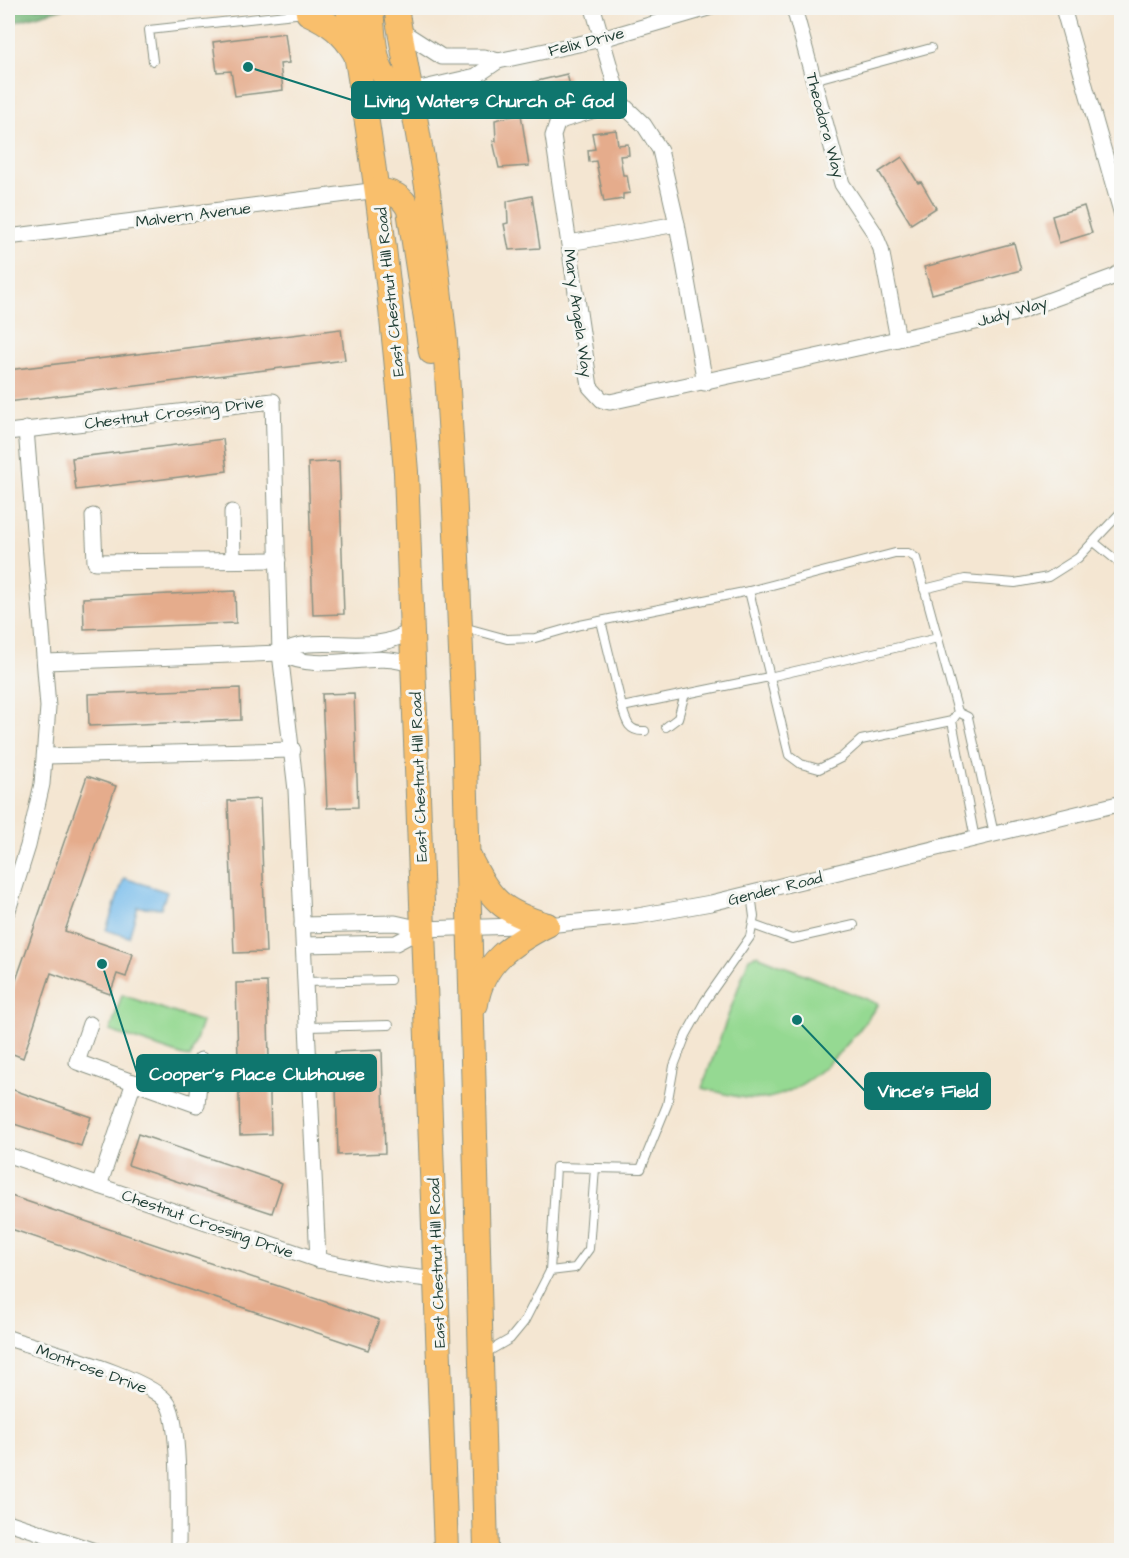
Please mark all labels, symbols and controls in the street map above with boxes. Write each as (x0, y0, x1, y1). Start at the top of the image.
street label: Felix Drive (546, 22, 627, 62)
street label: Theodora Way (799, 70, 850, 181)
callout: Living Waters Church of God (352, 82, 626, 118)
text: Living Waters Church of God (364, 89, 615, 115)
street label: Malvern Avenue (134, 197, 252, 233)
street label: East Chestnut Hill Road (370, 206, 410, 378)
street label: Mary Angela Way (557, 247, 598, 379)
street label: Judy Way (975, 291, 1050, 333)
street label: Chestnut Crossing Drive (83, 391, 265, 436)
street label: East Chestnut Hill Road (405, 692, 433, 862)
street label: Gender Road (726, 867, 825, 911)
callout: Cooper's Place Clubhouse (137, 1055, 376, 1091)
text: Cooper's Place Clubhouse (149, 1062, 365, 1087)
callout: Vince's Field (865, 1073, 990, 1109)
text: Vince's Field (877, 1079, 979, 1104)
street label: East Chestnut Hill Road (423, 1178, 451, 1348)
street label: Chestnut Crossing Drive (119, 1184, 297, 1265)
street label: Montrose Drive (33, 1339, 150, 1399)

